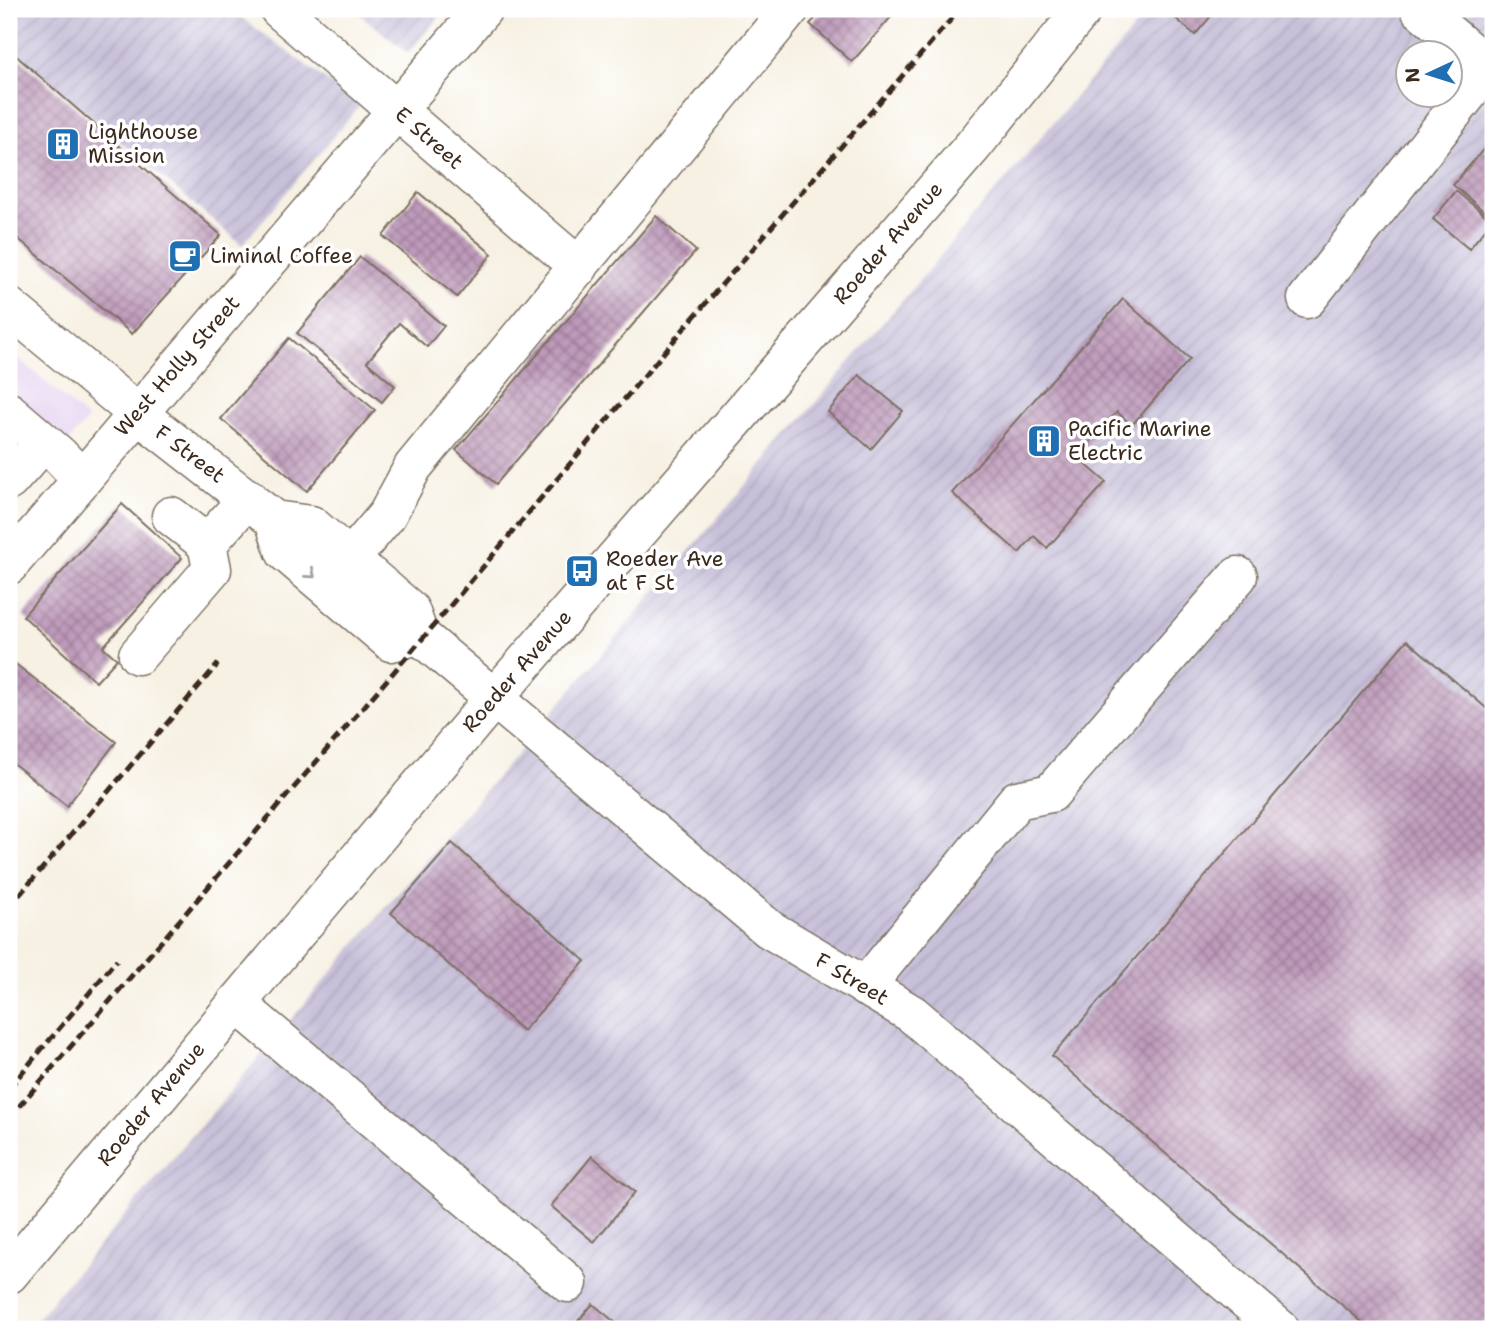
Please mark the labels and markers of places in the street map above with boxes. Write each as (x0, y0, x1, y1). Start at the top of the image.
place label: Lighthouse Mission (88, 118, 198, 170)
building icon: Lighthouse Mission (44, 125, 82, 163)
cafe icon: Liminal Coffee (166, 237, 204, 275)
place label: Liminal Coffee (210, 242, 353, 270)
place label: Pacific Marine Electric (1068, 415, 1212, 467)
building icon: Pacific Marine Electric (1025, 422, 1063, 460)
place label: Roeder Ave at F St (606, 545, 724, 597)
bus stop icon: Roeder Ave at F St (563, 552, 601, 590)

